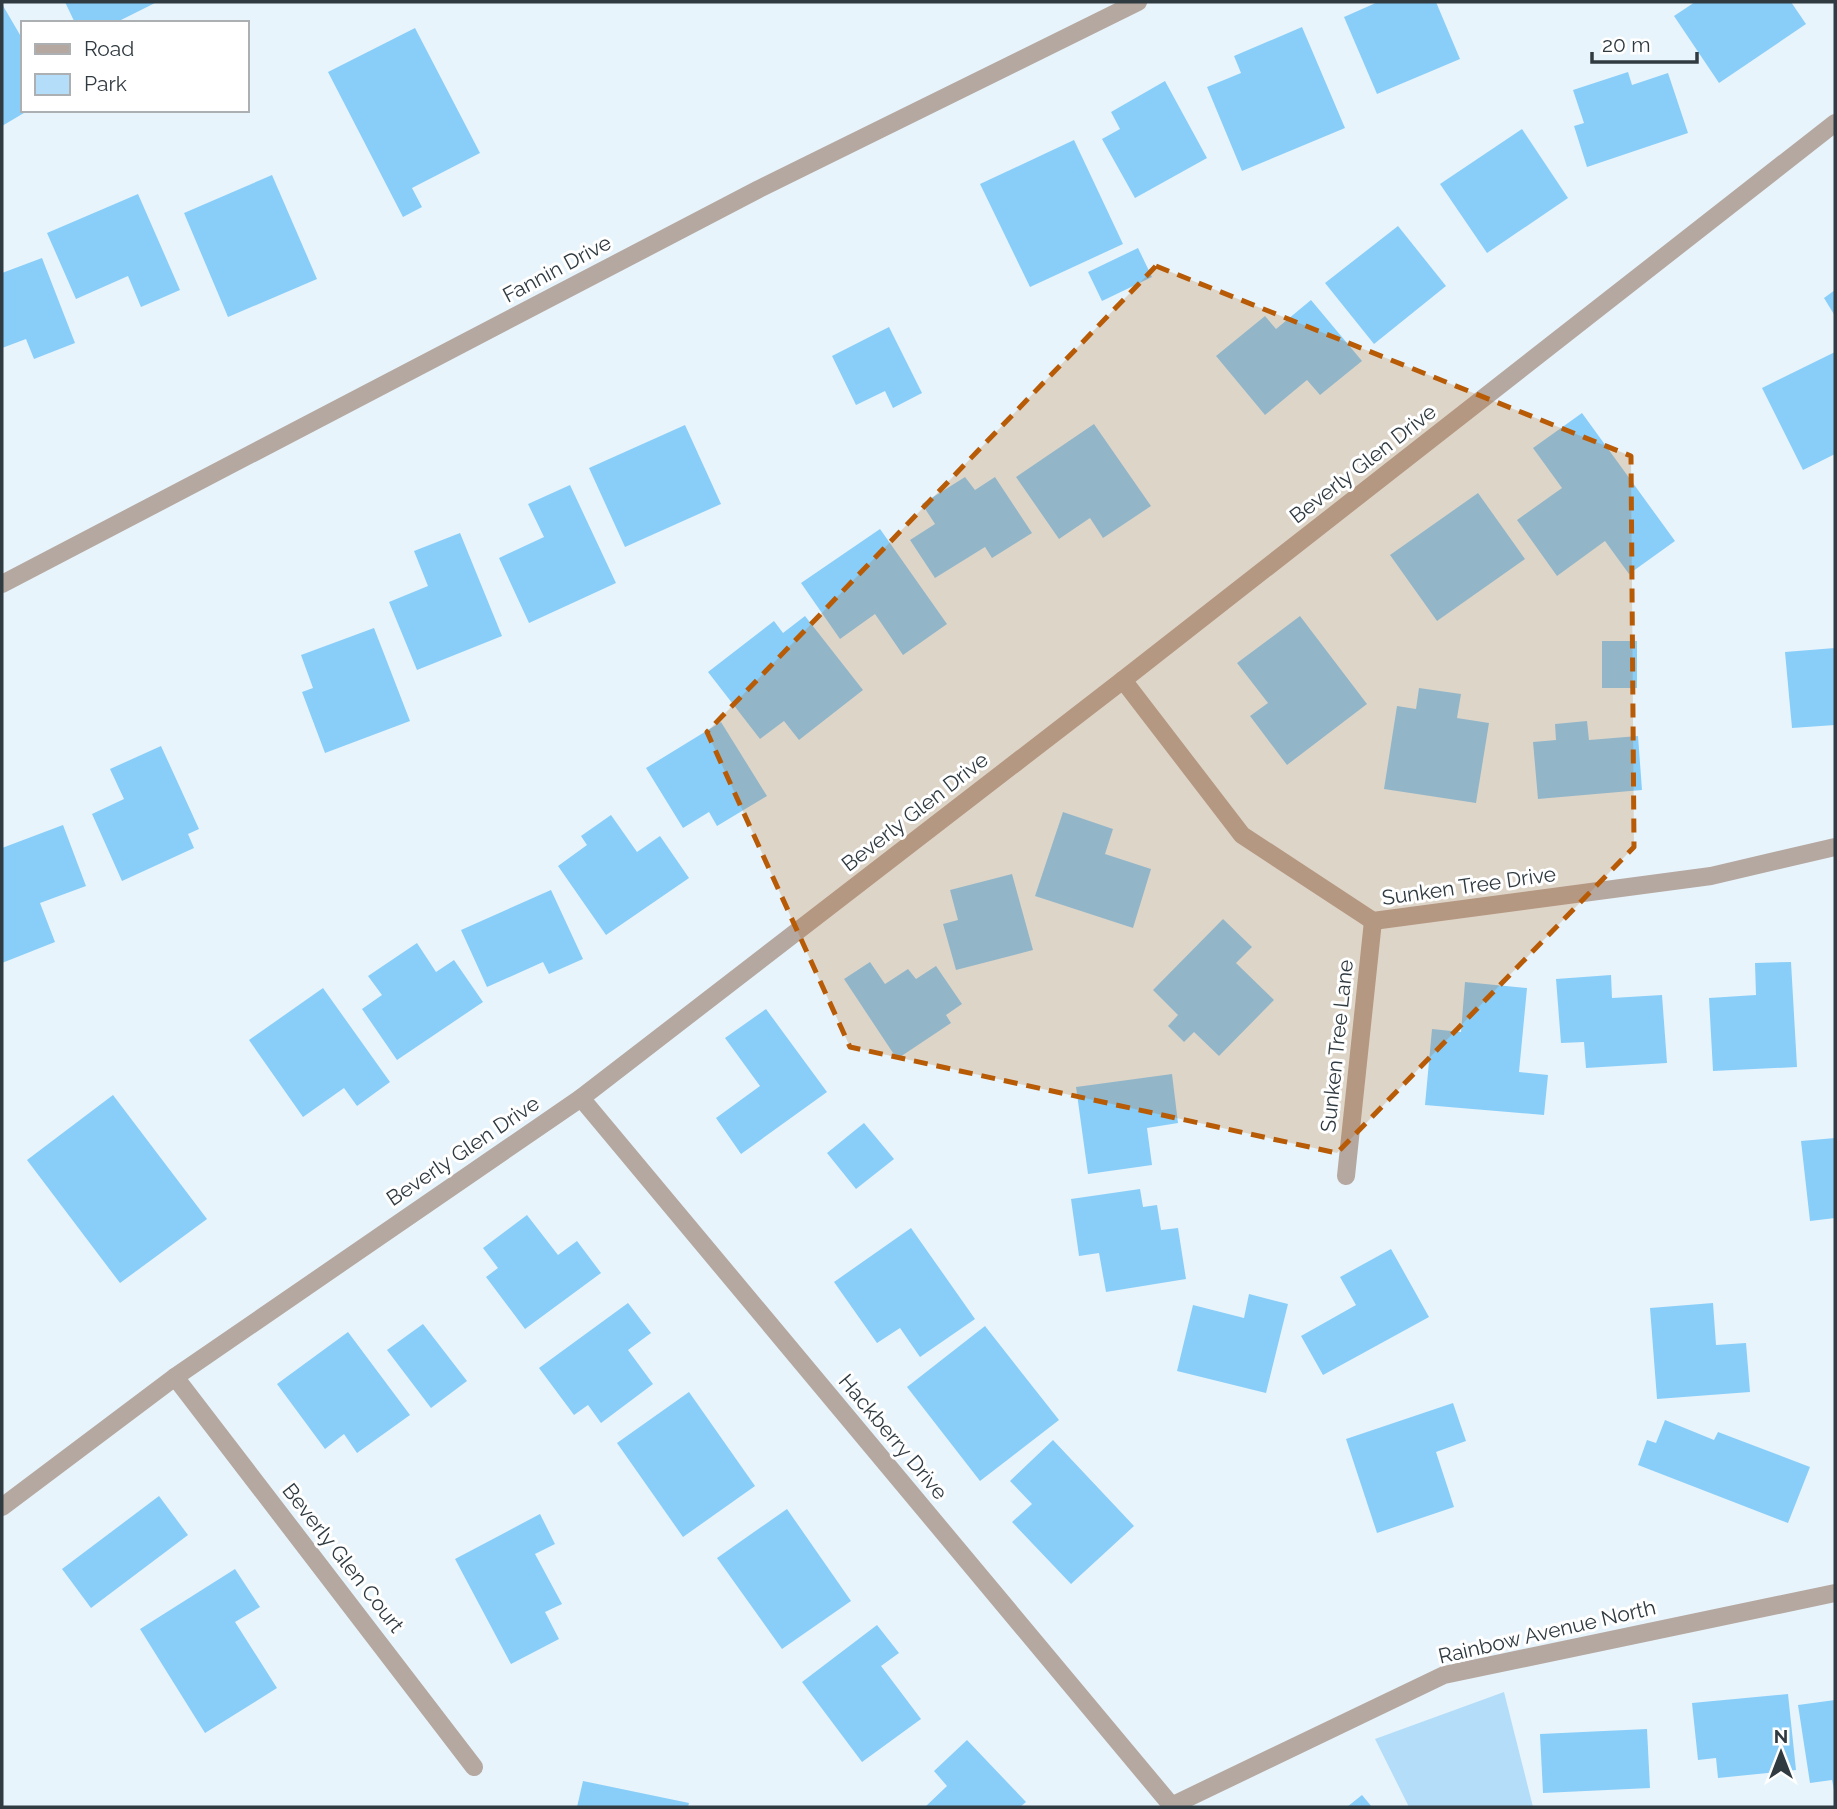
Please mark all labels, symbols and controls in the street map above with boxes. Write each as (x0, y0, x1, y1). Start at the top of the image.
legend (21, 21, 248, 112)
scale bar (1592, 21, 1697, 65)
text: 20 m (1602, 32, 1650, 57)
text: Road (84, 36, 134, 61)
text: Park (84, 71, 127, 96)
street label: Fannin Drive (498, 230, 615, 308)
street label: Beverly Glen Drive (1285, 399, 1441, 529)
street label: Beverly Glen Drive (837, 747, 993, 877)
street label: Sunken Tree Drive (1380, 861, 1558, 910)
street label: Sunken Tree Lane (1315, 958, 1358, 1134)
street label: Beverly Glen Drive (382, 1090, 544, 1211)
street label: Hackberry Drive (834, 1369, 953, 1504)
street label: Beverly Glen Court (277, 1478, 409, 1637)
street label: Rainbow Avenue North (1436, 1594, 1658, 1669)
north arrow (1746, 1718, 1816, 1788)
text: N (1774, 1725, 1788, 1747)

